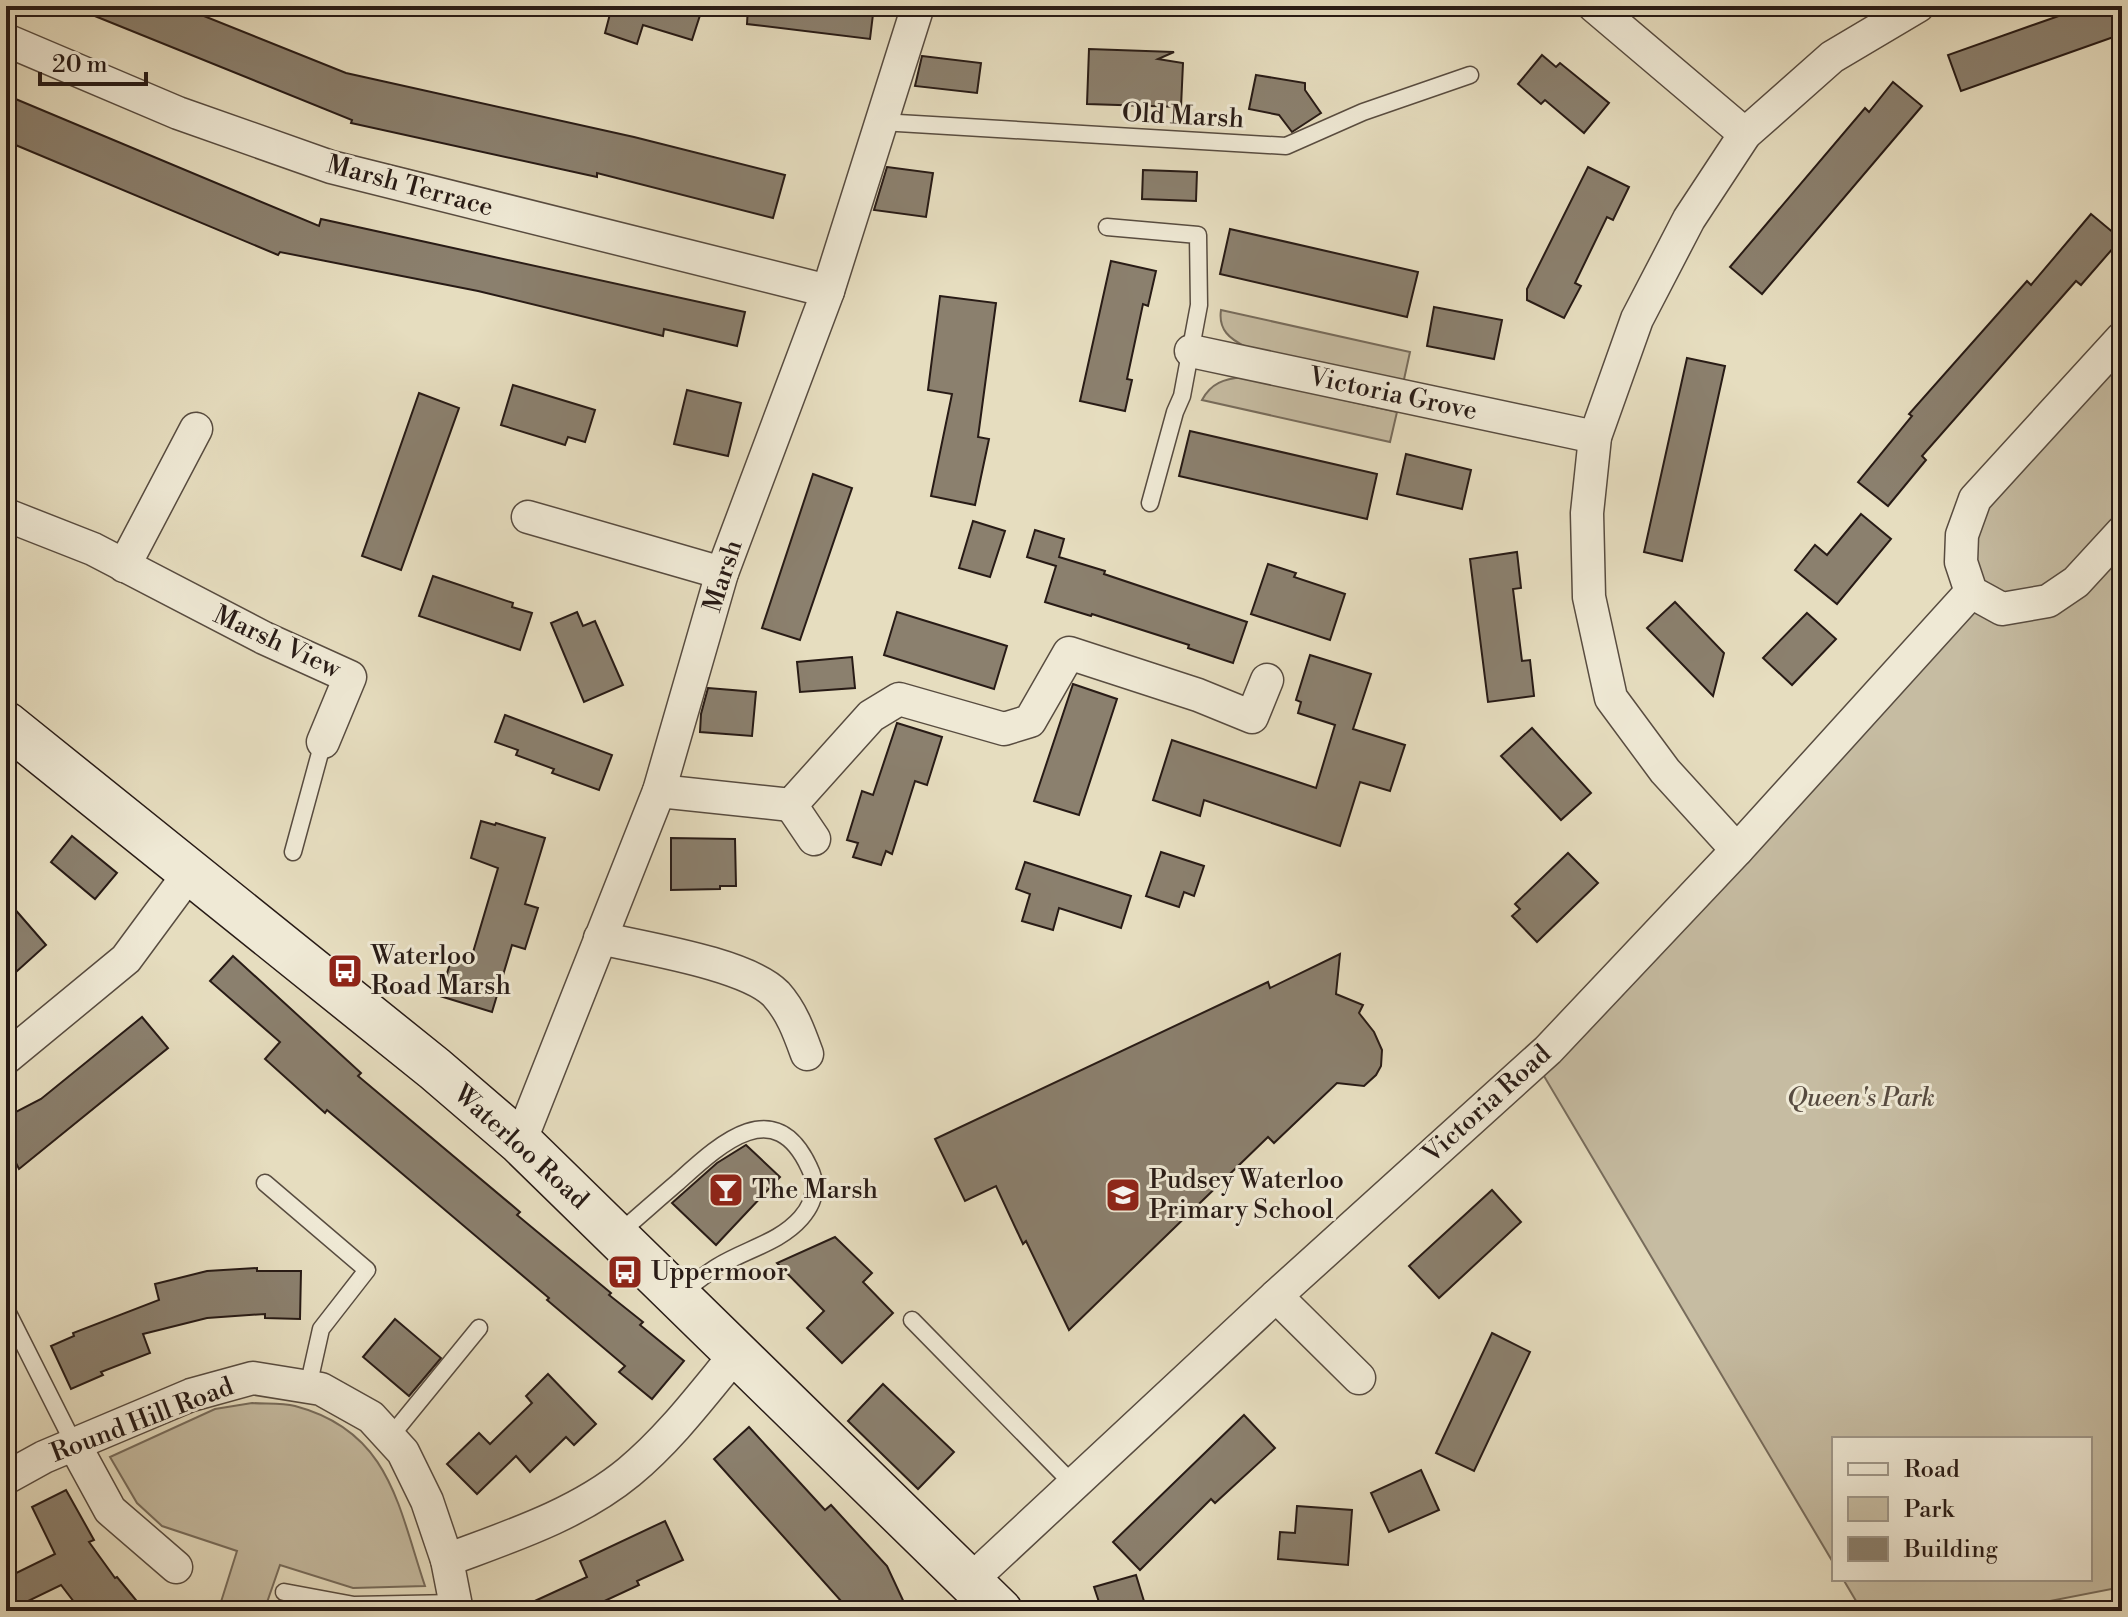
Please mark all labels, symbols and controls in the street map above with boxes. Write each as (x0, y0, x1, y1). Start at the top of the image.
scale bar (40, 36, 146, 86)
text: 20 m (52, 50, 108, 80)
street label: Old Marsh (1121, 97, 1245, 135)
street label: Marsh Terrace (323, 148, 497, 224)
street label: Victoria Grove (1305, 360, 1480, 427)
street label: Marsh (696, 536, 750, 616)
street label: Marsh View (208, 599, 347, 686)
place label: Waterloo Road Marsh (370, 940, 511, 1002)
bus stop icon: Waterloo Road Marsh (326, 952, 364, 990)
street label: Victoria Road (1416, 1038, 1558, 1171)
street label: Waterloo Road (446, 1077, 595, 1216)
park label: Queen's Park (1787, 1082, 1935, 1114)
place label: Pudsey Waterloo Primary School (1149, 1164, 1344, 1226)
bar icon: The Marsh (707, 1171, 745, 1209)
place label: The Marsh (752, 1174, 878, 1206)
school or university icon: Pudsey Waterloo Primary School (1104, 1176, 1142, 1214)
bus stop icon: Uppermoor (606, 1253, 644, 1291)
place label: Uppermoor (651, 1256, 788, 1288)
street label: Round Hill Road (46, 1370, 238, 1470)
legend (1832, 1437, 2092, 1581)
text: Road (1904, 1455, 1960, 1485)
text: Park (1904, 1495, 1955, 1525)
text: Building (1903, 1535, 1998, 1565)

